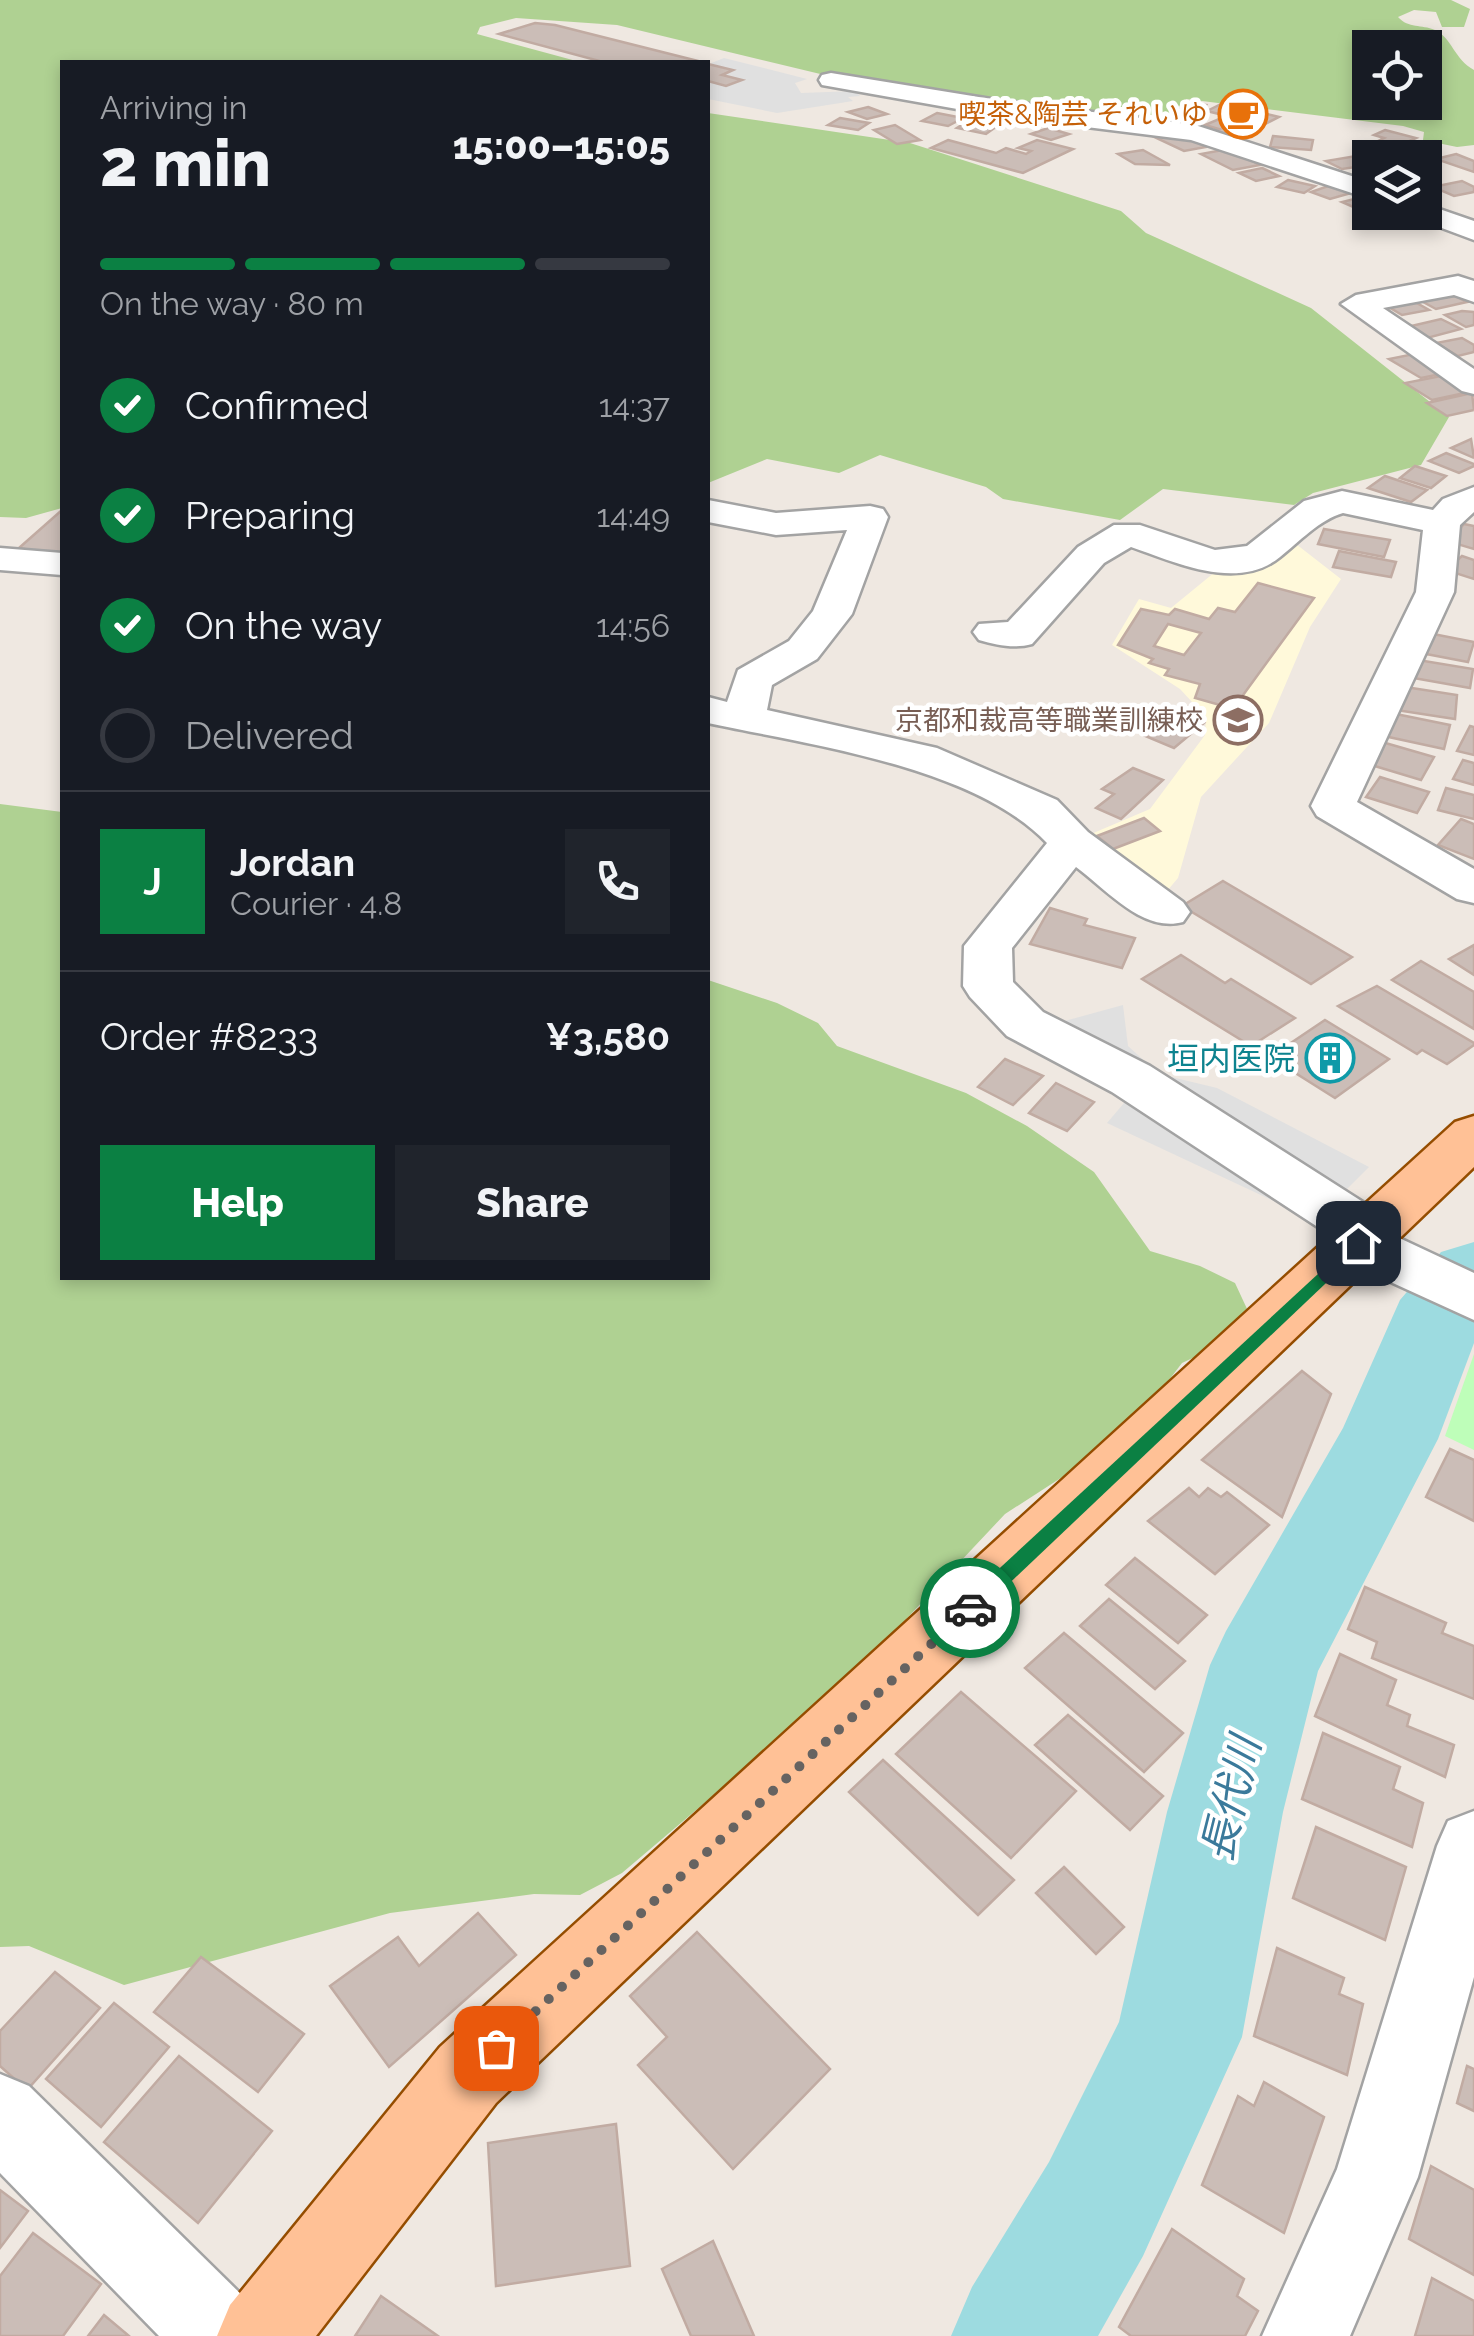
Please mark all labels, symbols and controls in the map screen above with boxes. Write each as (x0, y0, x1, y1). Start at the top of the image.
map controls (1352, 30, 1442, 230)
button: locate (1352, 30, 1442, 120)
cafe icon: 喫茶&陶芸 それいゆ (1217, 88, 1269, 140)
text: Arriving in (100, 89, 247, 126)
place label: 喫茶&陶芸 それいゆ (958, 98, 1208, 131)
text: 15:00–15:05 (453, 123, 670, 168)
text: 2 min (100, 125, 271, 201)
button: layers (1352, 140, 1442, 230)
text: On the way · 80 m (100, 285, 364, 322)
icon: check (100, 378, 155, 433)
text: Confirmed (185, 383, 369, 428)
text: 14:37 (599, 387, 670, 424)
icon: check (100, 488, 155, 543)
text: Preparing (185, 493, 355, 538)
text: 14:49 (597, 497, 670, 534)
icon: check (100, 598, 155, 653)
text: On the way (185, 603, 382, 648)
text: 14:56 (596, 607, 670, 644)
school or university icon: 京都和裁高等職業訓練校 (1212, 694, 1264, 746)
place label: 京都和裁高等職業訓練校 (895, 704, 1203, 737)
text: Delivered (185, 713, 354, 758)
button: phone (565, 829, 670, 934)
text: Jordan (230, 840, 355, 885)
text: J (143, 859, 162, 904)
text: Courier · 4.8 (230, 885, 402, 922)
text: Order #8233 (100, 1014, 318, 1059)
text: ¥3,580 (546, 1014, 670, 1059)
building icon: 垣内医院 (1304, 1032, 1356, 1084)
place label: 垣内医院 (1167, 1040, 1295, 1077)
button: Help (100, 1145, 375, 1260)
button: Share (395, 1145, 670, 1260)
pin (1316, 1201, 1401, 1286)
icon: home (1331, 1216, 1386, 1271)
courier (920, 1558, 1020, 1658)
icon: car (943, 1581, 998, 1636)
water label: 長代川 (1192, 1728, 1271, 1866)
pin (454, 2006, 539, 2091)
icon: bag (469, 2021, 524, 2076)

